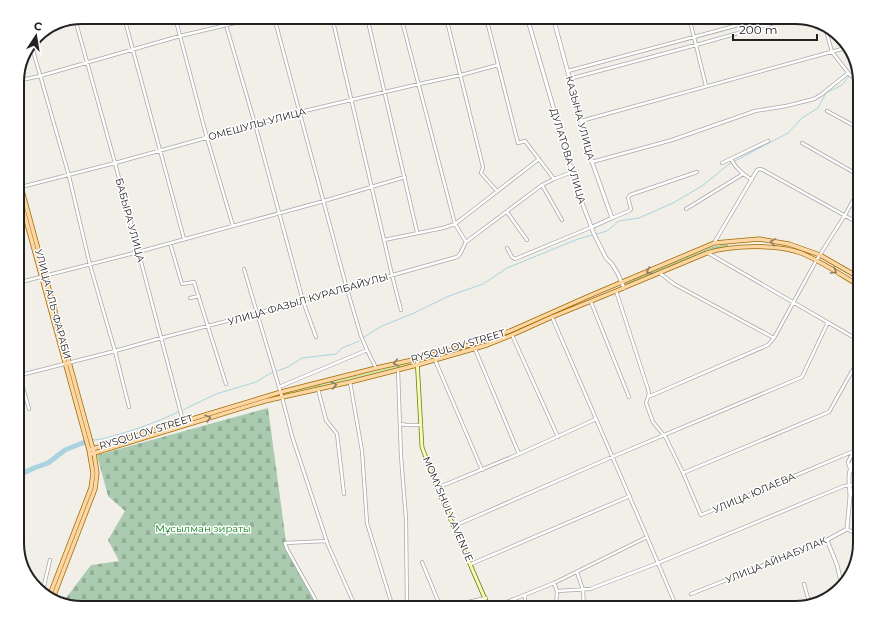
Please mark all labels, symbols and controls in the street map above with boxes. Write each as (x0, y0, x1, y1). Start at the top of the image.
north arrow (16, 16, 56, 56)
scale bar (733, 16, 817, 42)
text: С (33, 19, 43, 34)
text: 200 m (739, 22, 778, 37)
street label: КАЗЫНА УЛИЦА (562, 74, 598, 162)
street label: ОМЕШУЛЫ УЛИЦА (207, 105, 308, 143)
street label: ДУЛАТОВА УЛИЦА (547, 106, 589, 206)
street label: БАБЫРА УЛИЦА (112, 176, 148, 264)
one-way arrow (770, 238, 776, 246)
street label: УЛИЦА АЛЬ-ФАРАБИ (32, 248, 74, 360)
one-way arrow (646, 266, 653, 274)
one-way arrow (830, 266, 837, 273)
street label: УЛИЦА ФАЗЫЛ КУРАЛБАЙУЛЫ (226, 270, 390, 328)
street label: RYSQULOV STREET (409, 326, 507, 366)
one-way arrow (393, 359, 400, 367)
one-way arrow (331, 382, 337, 390)
street label: RYSQULOV STREET (97, 411, 195, 452)
one-way arrow (205, 414, 212, 423)
street label: MOMYSHULY AVENUE (420, 454, 476, 564)
street label: УЛИЦА ЮЛАЕВА (711, 470, 798, 516)
park label: Мұсылман зираты (155, 522, 251, 535)
street label: УЛИЦА АЙНАБУЛАК (723, 534, 829, 586)

